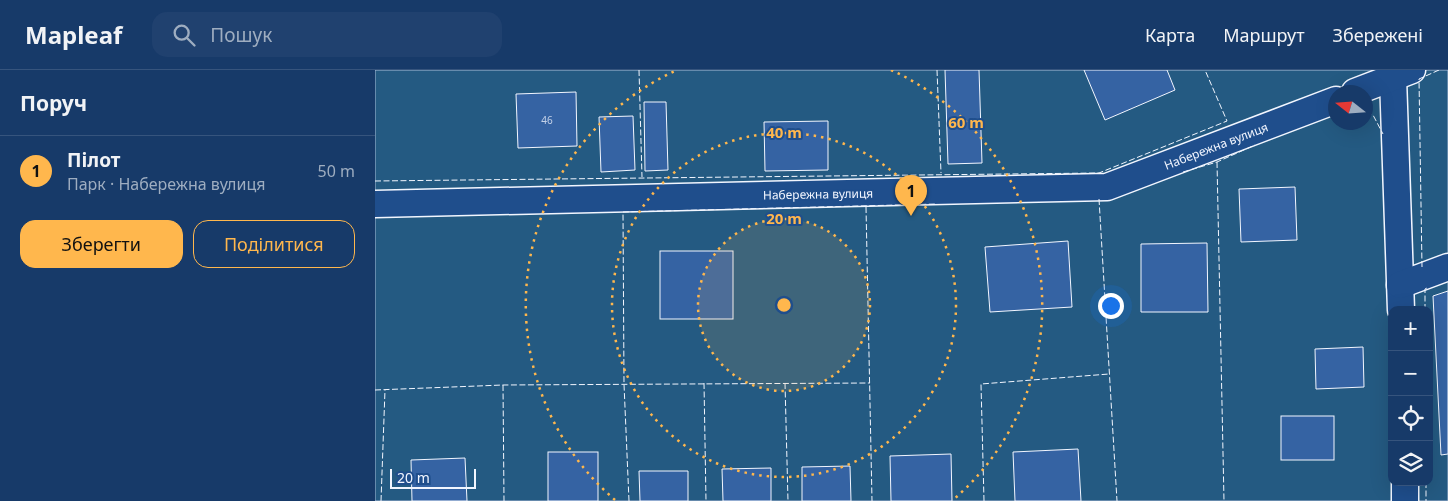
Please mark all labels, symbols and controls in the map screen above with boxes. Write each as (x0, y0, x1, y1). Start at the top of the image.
search box (152, 12, 502, 57)
text: Mapleaf (25, 18, 122, 51)
icon: search (170, 21, 198, 49)
text: Пошук (210, 22, 272, 48)
text: Карта (1145, 23, 1195, 47)
text: Маршрут (1223, 23, 1305, 47)
text: Збережені (1333, 23, 1423, 47)
north arrow (1328, 85, 1373, 130)
text: Поруч (20, 89, 87, 117)
text: 60 m (948, 112, 984, 132)
house number: 46 (541, 113, 553, 127)
street label: Набережна вулиця (1161, 118, 1271, 174)
text: 40 m (766, 122, 802, 142)
text: Пілот (67, 147, 120, 173)
text: 1 (31, 160, 41, 182)
text: 50 m (318, 160, 355, 182)
text: Парк · Набережна вулиця (67, 173, 265, 195)
pin: 1 (895, 175, 927, 216)
street label: Набережна вулиця (763, 185, 873, 203)
text: 20 m (766, 208, 802, 228)
button: Зберегти (20, 220, 183, 268)
button: Поділитися (193, 220, 355, 268)
your location (1098, 293, 1124, 319)
centre of rings (775, 296, 793, 314)
map controls (1388, 306, 1433, 486)
button: + (1388, 306, 1433, 351)
button: − (1388, 351, 1433, 396)
button: locate (1388, 396, 1433, 441)
button: layers (1388, 441, 1433, 486)
scale bar (390, 466, 476, 489)
text: 20 m (397, 468, 430, 487)

